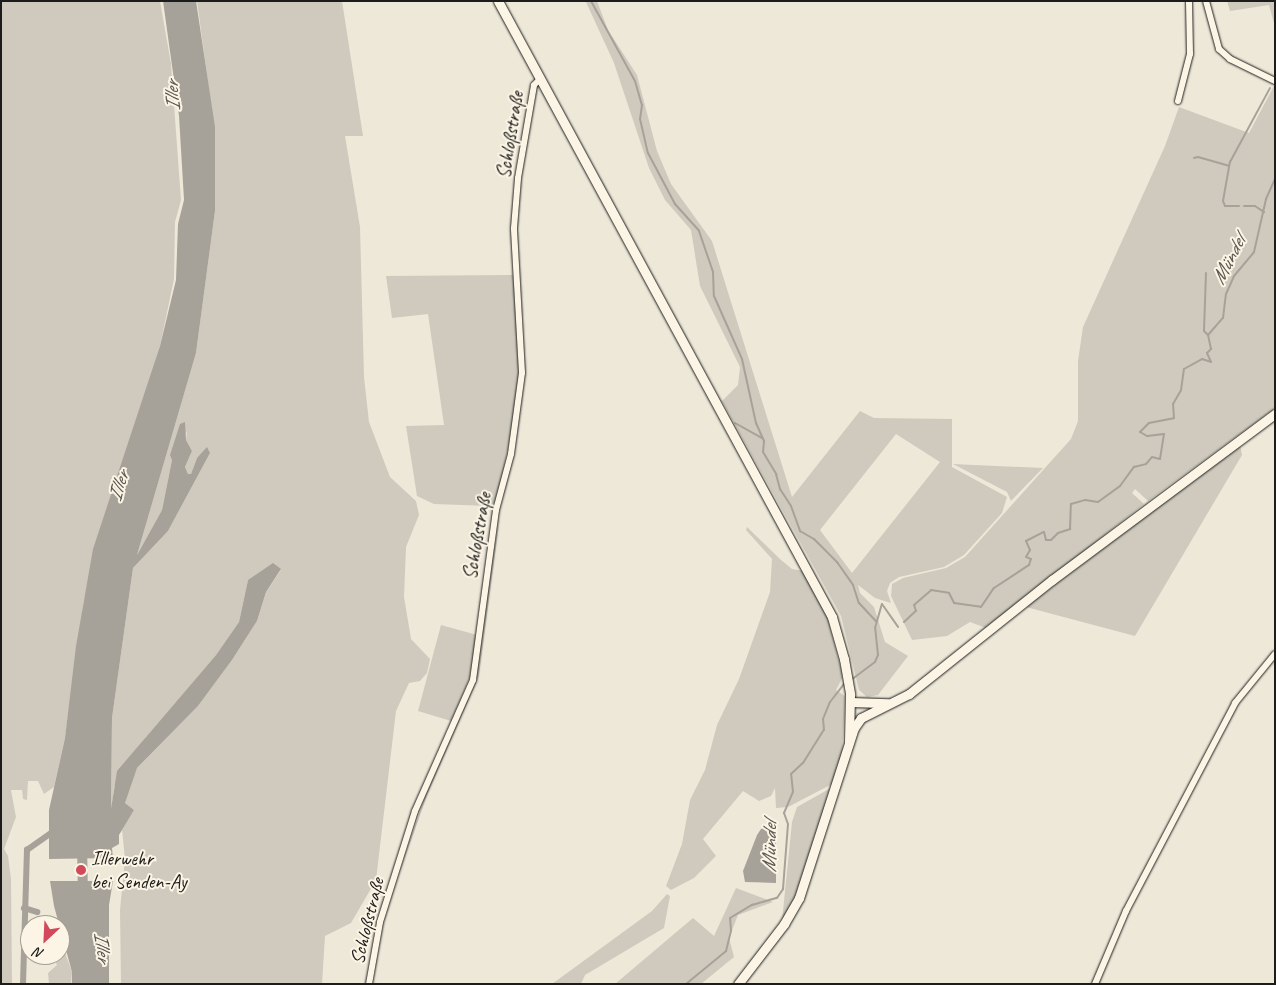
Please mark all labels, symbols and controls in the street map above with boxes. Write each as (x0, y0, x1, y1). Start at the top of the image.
water label: Iller (158, 80, 186, 112)
street label: Schloßstraße (491, 90, 529, 180)
water label: Mündel (1205, 232, 1251, 288)
water label: Iller (101, 468, 135, 504)
street label: Schloßstraße (458, 491, 496, 581)
water label: Mündel (756, 821, 782, 873)
place label: Illerwehr bei Senden-Ay (91, 846, 186, 893)
marker: Illerwehr bei Senden-Ay (75, 864, 87, 876)
street label: Schloßstraße (345, 876, 389, 966)
north arrow (20, 915, 70, 965)
water label: Iller (89, 930, 117, 964)
text: N (31, 944, 46, 963)

